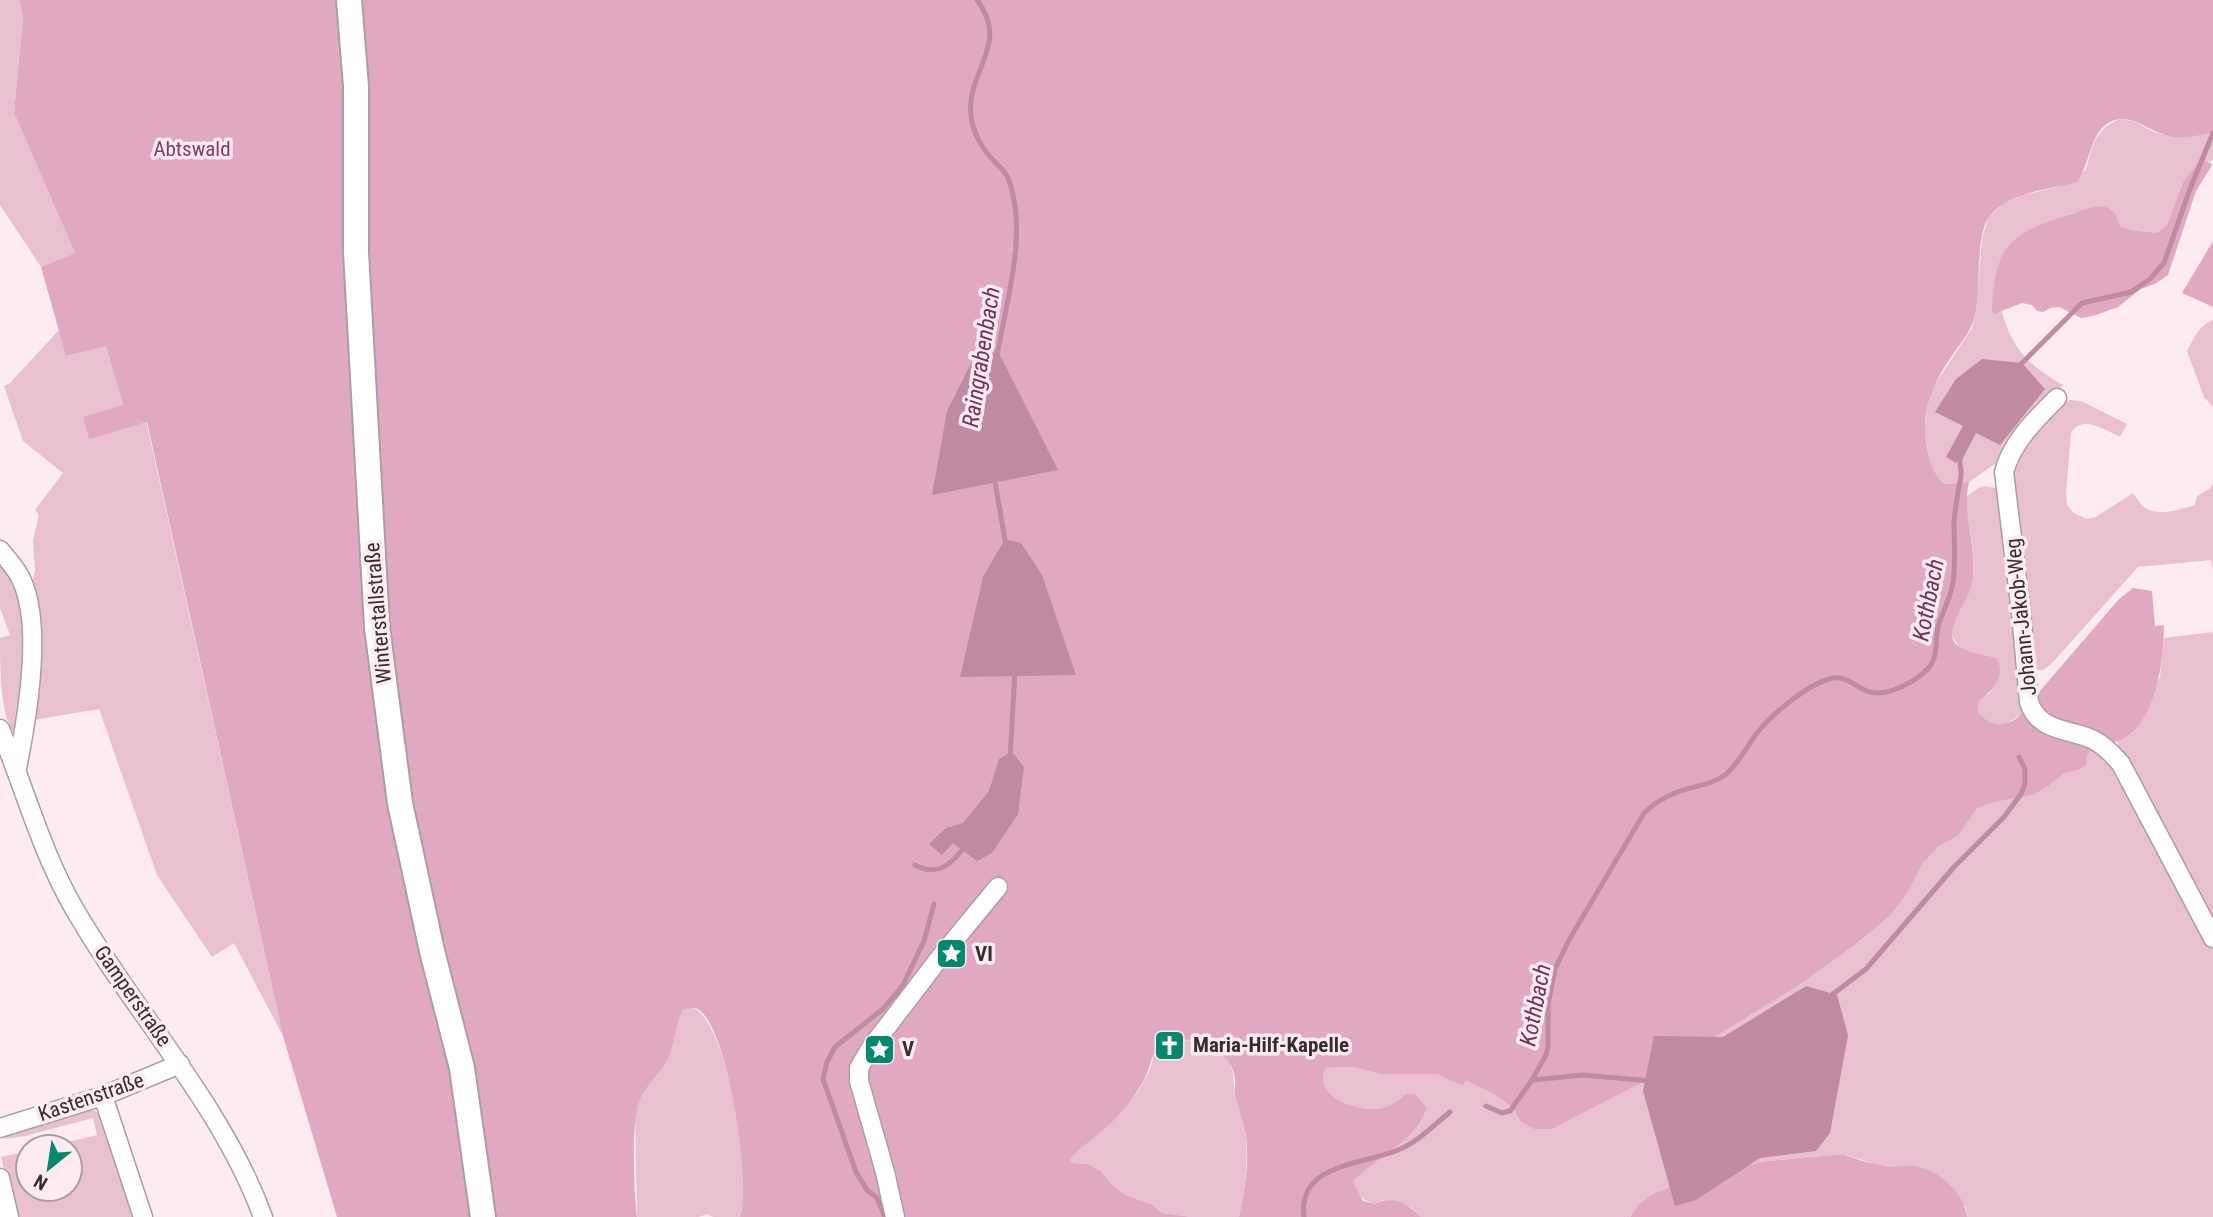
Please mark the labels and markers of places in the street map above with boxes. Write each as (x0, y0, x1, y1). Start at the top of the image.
place icon: VI (935, 937, 969, 971)
place label: VI (975, 942, 993, 966)
church icon: Maria-Hilf-Kapelle (1153, 1028, 1187, 1062)
place icon: V (862, 1032, 896, 1066)
place label: Maria-Hilf-Kapelle (1193, 1033, 1349, 1057)
place label: V (902, 1037, 914, 1061)

